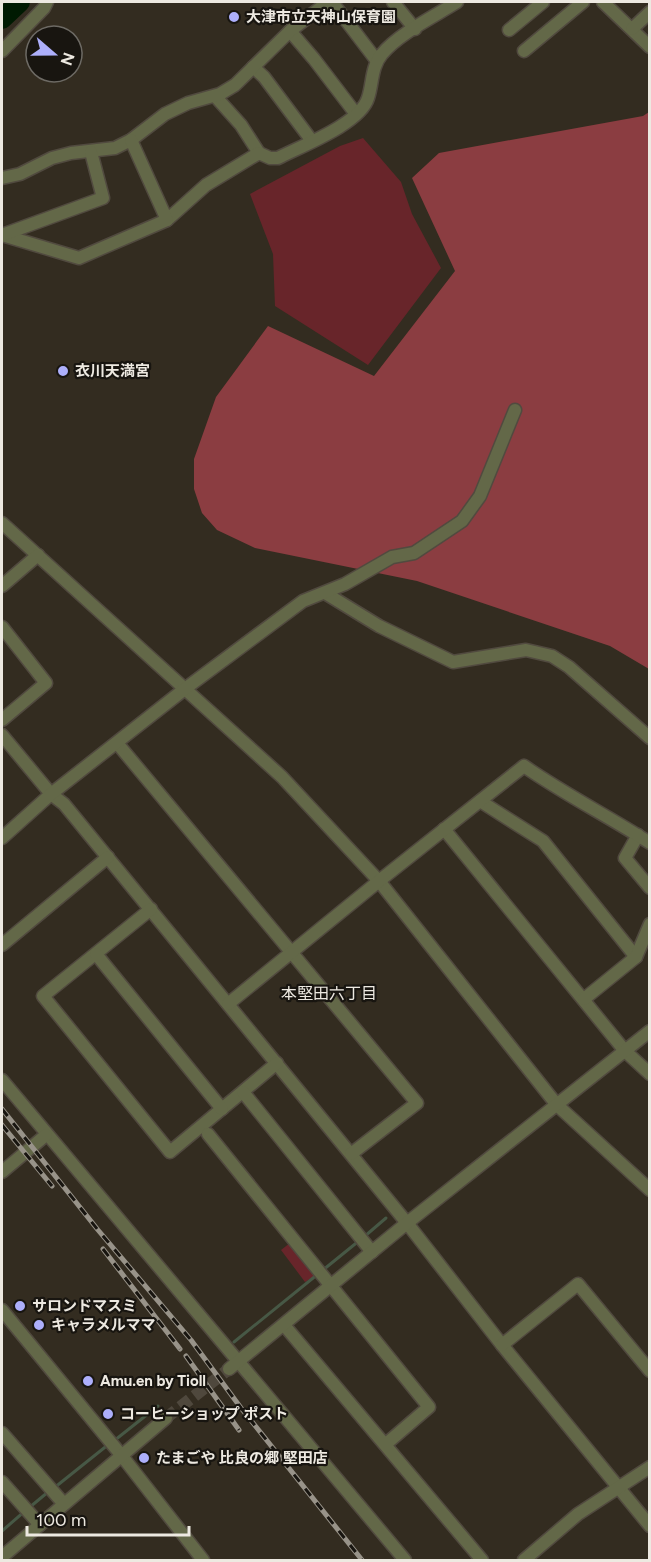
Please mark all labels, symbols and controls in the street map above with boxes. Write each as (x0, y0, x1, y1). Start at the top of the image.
place label: 大津市立天神山保育園 (246, 8, 396, 26)
marker: 大津市立天神山保育園 (227, 10, 241, 24)
north arrow (24, 24, 84, 84)
text: N (57, 50, 79, 68)
place label: 衣川天満宮 (75, 362, 150, 380)
marker: 衣川天満宮 (56, 364, 70, 378)
district label: 本堅田六丁目 (281, 984, 377, 1003)
place label: サロンドマスミ (32, 1297, 137, 1315)
marker: サロンドマスミ (13, 1299, 27, 1313)
place label: キャラメルママ (51, 1316, 156, 1334)
marker: キャラメルママ (32, 1318, 46, 1332)
place label: Amu.en by Tioll (100, 1372, 206, 1390)
marker: Amu.en by Tioll (81, 1374, 95, 1388)
place label: コーヒーショップ ポスト (120, 1405, 288, 1423)
marker: コーヒーショップ ポスト (101, 1407, 115, 1421)
place label: たまごや 比良の郷 堅田店 (156, 1449, 328, 1467)
marker: たまごや 比良の郷 堅田店 (137, 1451, 151, 1465)
scale bar (27, 1499, 189, 1537)
text: 100 m (36, 1509, 86, 1531)

